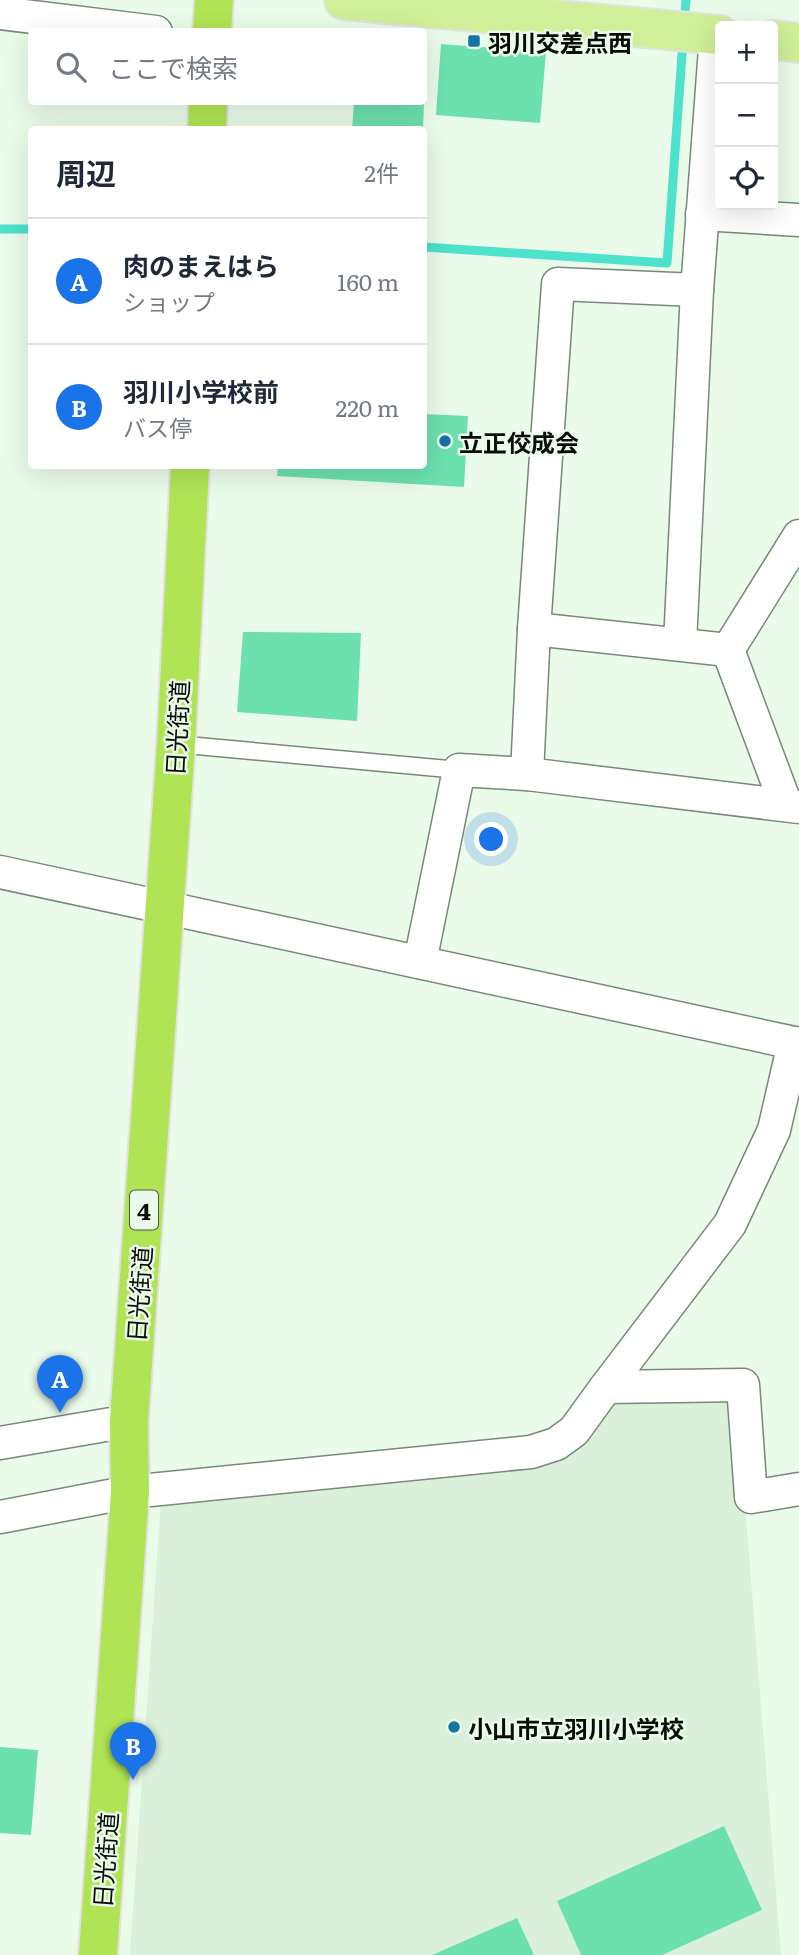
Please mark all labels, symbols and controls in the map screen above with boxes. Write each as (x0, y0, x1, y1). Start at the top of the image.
map controls (715, 21, 778, 210)
button: + (715, 21, 778, 84)
place label: 羽川交差点西 (488, 24, 632, 59)
search box (28, 28, 427, 105)
marker: 羽川交差点西 (466, 33, 482, 49)
text: ここで検索 (108, 47, 238, 86)
icon: search (52, 48, 90, 86)
button: − (715, 84, 778, 147)
button: locate (715, 147, 778, 210)
text: 周辺 (56, 150, 116, 194)
text: 2件 (364, 155, 399, 189)
text: 肉のまえはら (123, 245, 279, 284)
text: A (70, 264, 88, 298)
text: 160 m (337, 264, 399, 298)
text: ショップ (123, 284, 215, 318)
text: 羽川小学校前 (123, 371, 279, 410)
text: B (71, 390, 87, 424)
text: 220 m (335, 390, 399, 424)
text: バス停 (123, 410, 192, 444)
place label: 立正佼成会 (459, 424, 579, 459)
marker: 立正佼成会 (437, 433, 453, 449)
street label: 日光街道 (156, 679, 196, 777)
your location (474, 822, 508, 856)
road number: 4 (130, 1190, 158, 1230)
street label: 日光街道 (117, 1245, 159, 1343)
pin: A (37, 1355, 83, 1413)
place label: 小山市立羽川小学校 (468, 1710, 684, 1745)
marker: 小山市立羽川小学校 (446, 1719, 462, 1735)
pin: B (110, 1722, 156, 1780)
street label: 日光街道 (83, 1811, 125, 1909)

